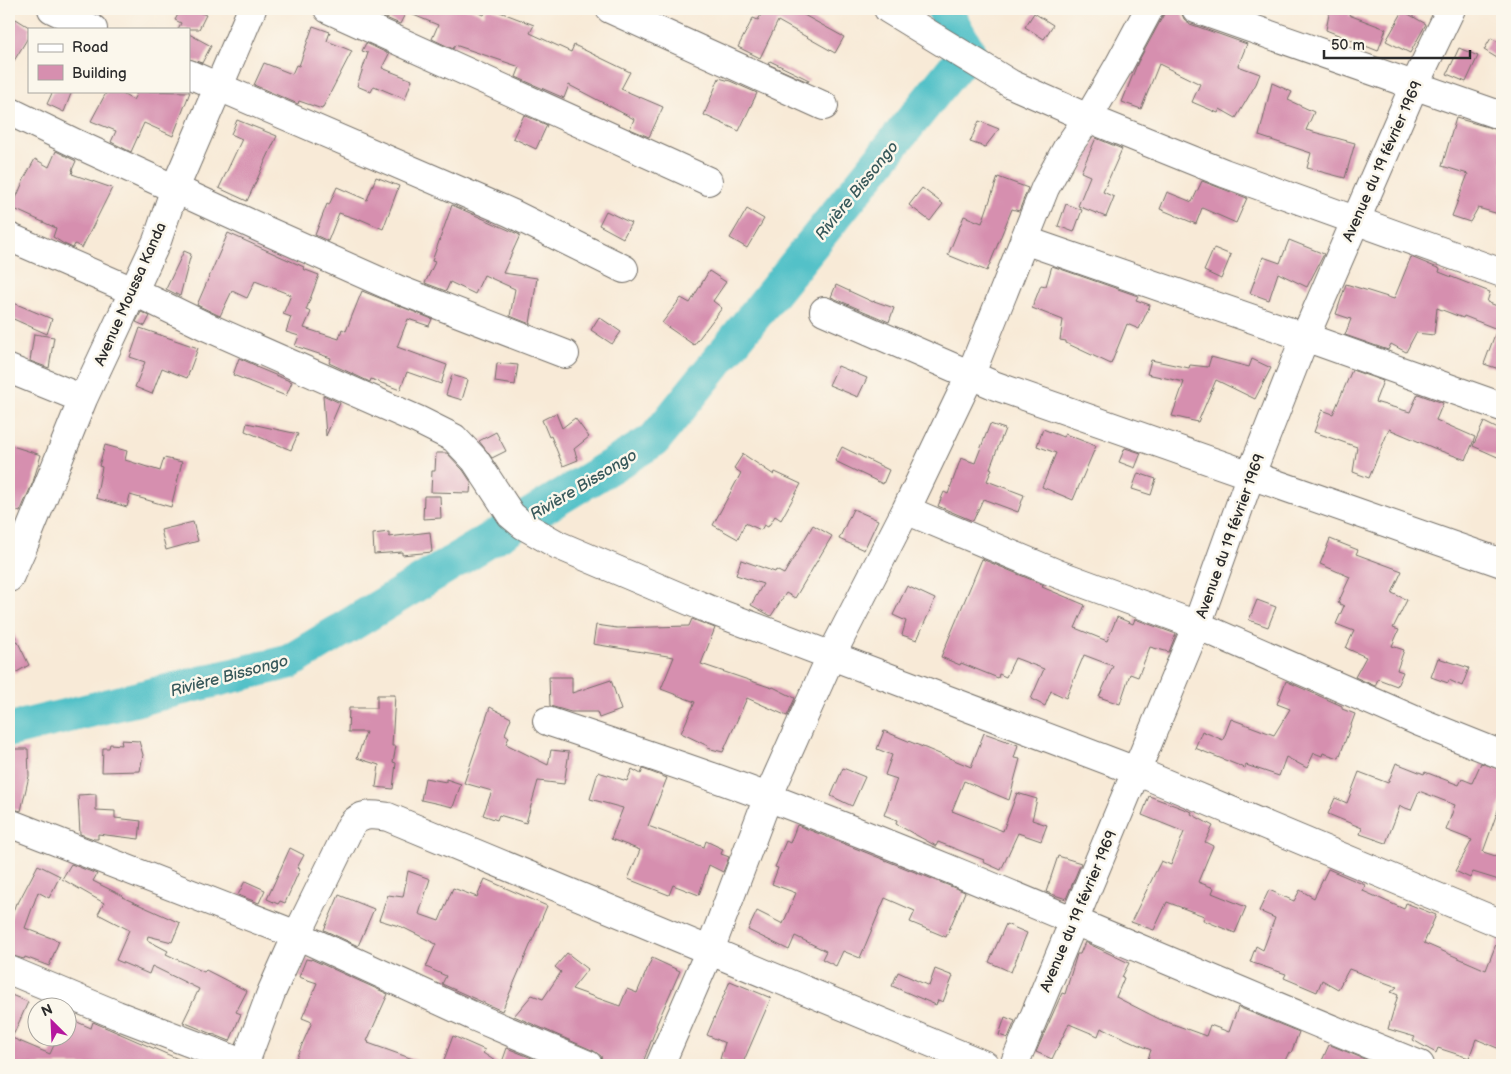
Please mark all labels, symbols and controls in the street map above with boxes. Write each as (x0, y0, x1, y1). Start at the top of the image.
legend (28, 28, 190, 92)
scale bar (1324, 28, 1470, 60)
text: 50 m (1331, 36, 1365, 55)
text: Road (72, 38, 108, 57)
text: Building (72, 64, 127, 83)
street label: Avenue du 19 février 1969 (1338, 78, 1426, 244)
water label: Rivière Bissongo (812, 138, 903, 244)
street label: Avenue Moussa Kanda (90, 220, 171, 369)
water label: Rivière Bissongo (527, 446, 641, 525)
street label: Avenue du 19 février 1969 (1192, 451, 1269, 621)
water label: Rivière Bissongo (168, 652, 290, 701)
street label: Avenue du 19 février 1969 (1036, 828, 1121, 995)
north arrow (28, 996, 78, 1046)
text: N (39, 1001, 55, 1020)

